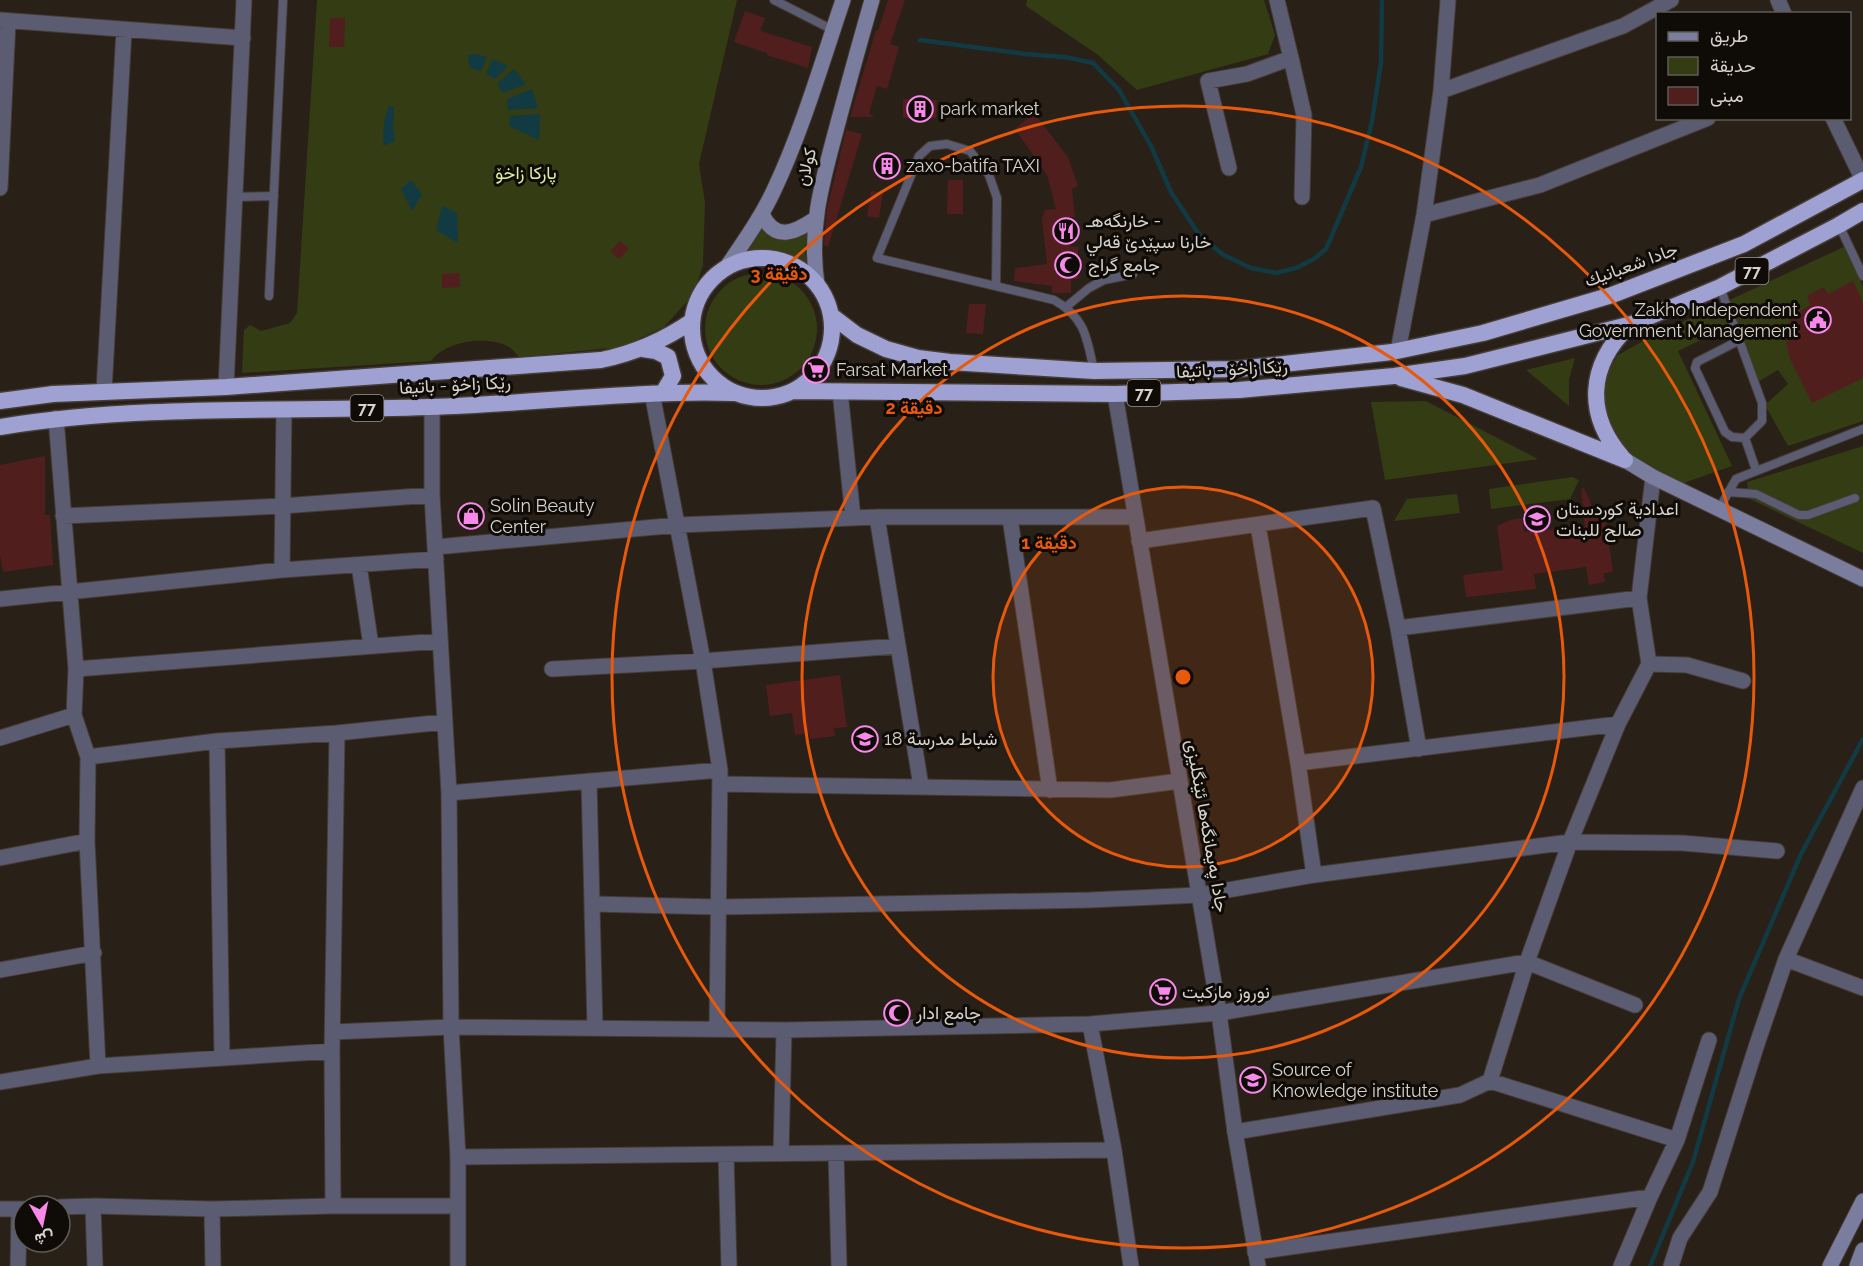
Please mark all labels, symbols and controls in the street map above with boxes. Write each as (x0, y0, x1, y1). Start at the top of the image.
legend (1656, 12, 1851, 120)
text: طريق (1710, 25, 1748, 47)
text: حديقة (1710, 55, 1756, 76)
text: مبنى (1710, 85, 1744, 107)
building icon: park market (905, 94, 935, 124)
place label: park market (940, 98, 1040, 119)
street label: كولان (791, 146, 821, 188)
building icon: zaxo-batifa TAXI (872, 151, 902, 181)
place label: zaxo-batifa TAXI (906, 155, 1040, 176)
park label: پارکا زاخۆ (495, 162, 557, 185)
place label: خارنگه‌هـ - خارنا سپێدێ قه‌لي (1085, 210, 1211, 257)
restaurant icon: خارنگه‌هـ - خارنا سپێدێ قه‌لي (1051, 216, 1081, 246)
street label: جادا شعبانيك (1581, 238, 1680, 291)
mosque icon: جامع گراج (1053, 250, 1083, 280)
place label: جامع گراج (1088, 254, 1160, 277)
road number: 77 (1736, 258, 1768, 284)
text: 3 دقيقة (751, 263, 807, 285)
place label: Zakho Independent Government Management (1579, 299, 1798, 341)
public building icon: Zakho Independent Government Management (1803, 305, 1833, 335)
supermarket icon: Farsat Market (801, 355, 831, 385)
street label: رێکا زاخۆ - باتیفا (1176, 355, 1288, 383)
place label: Farsat Market (836, 359, 948, 380)
street label: رێکا زاخۆ - باتیفا (399, 371, 511, 399)
road number: 77 (1128, 380, 1160, 406)
road number: 77 (350, 395, 384, 421)
text: 2 دقيقة (886, 397, 942, 419)
place label: Solin Beauty Center (490, 495, 595, 537)
place label: اعدادية كوردستان صالح للبنات (1556, 498, 1679, 542)
shop icon: Solin Beauty Center (456, 501, 486, 531)
school or university icon: اعدادية كوردستان صالح للبنات (1522, 504, 1552, 534)
text: 1 دقيقة (1021, 532, 1077, 554)
centre of rings (1173, 667, 1193, 687)
school or university icon: 18 شباط مدرسة (850, 724, 880, 754)
place label: 18 شباط مدرسة (884, 728, 997, 750)
street label: جادا په‌يمانگه‌ها ئێنگليزى (1180, 738, 1233, 914)
supermarket icon: نوروز ماركيت (1148, 977, 1178, 1007)
place label: نوروز ماركيت (1182, 981, 1270, 1003)
mosque icon: جامع ادار (882, 998, 912, 1028)
place label: جامع ادار (915, 1002, 981, 1025)
place label: Source of Knowledge institute (1272, 1059, 1439, 1101)
school or university icon: Source of Knowledge institute (1238, 1065, 1268, 1095)
north arrow (12, 1194, 72, 1254)
text: ش (33, 1227, 55, 1249)

